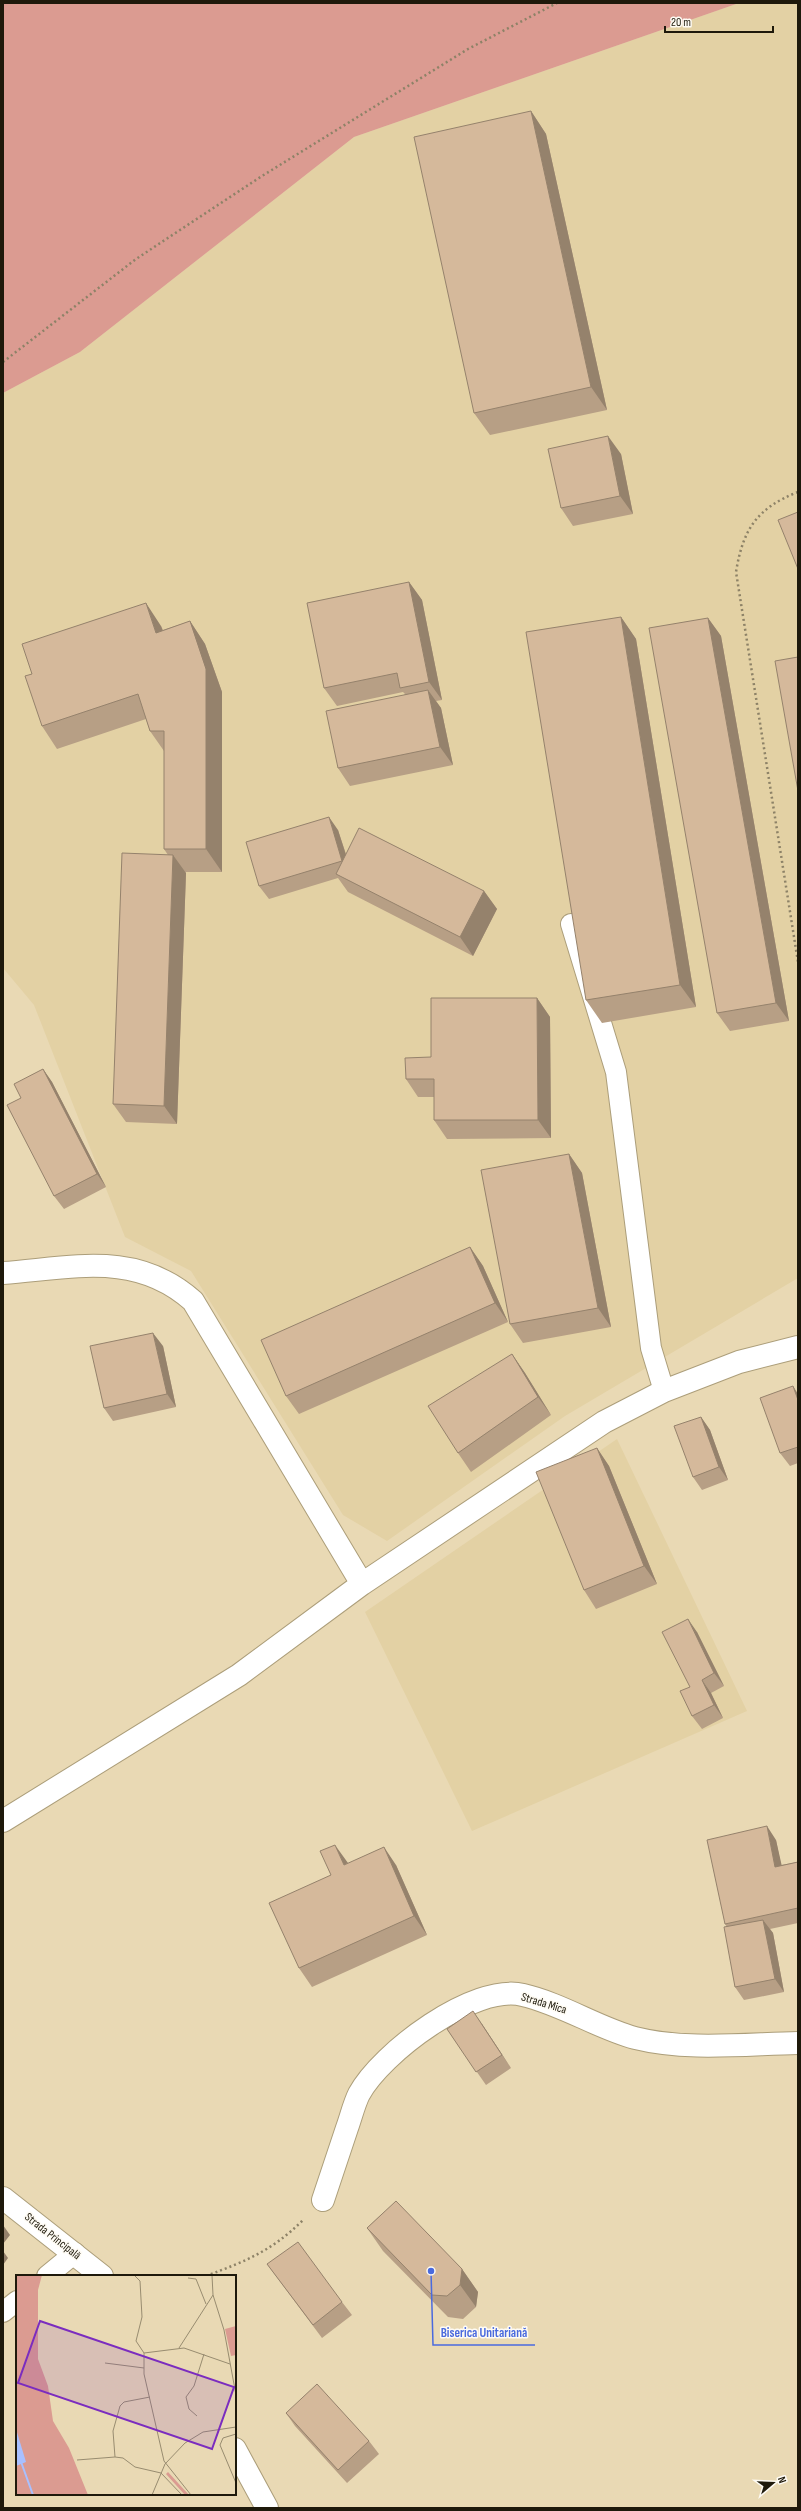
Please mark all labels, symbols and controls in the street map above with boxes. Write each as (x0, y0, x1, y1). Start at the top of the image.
scale bar (665, 8, 773, 34)
text: 20 m (671, 15, 691, 30)
street label: Strada Mica (519, 1989, 569, 2018)
street label: Strada Principală (21, 2210, 84, 2263)
inset map (16, 2275, 236, 2495)
callout: Biserica Unitariană (433, 2320, 535, 2345)
text: Biserica Unitariană (441, 2325, 527, 2341)
north arrow (753, 2463, 793, 2503)
text: N (775, 2475, 789, 2485)

